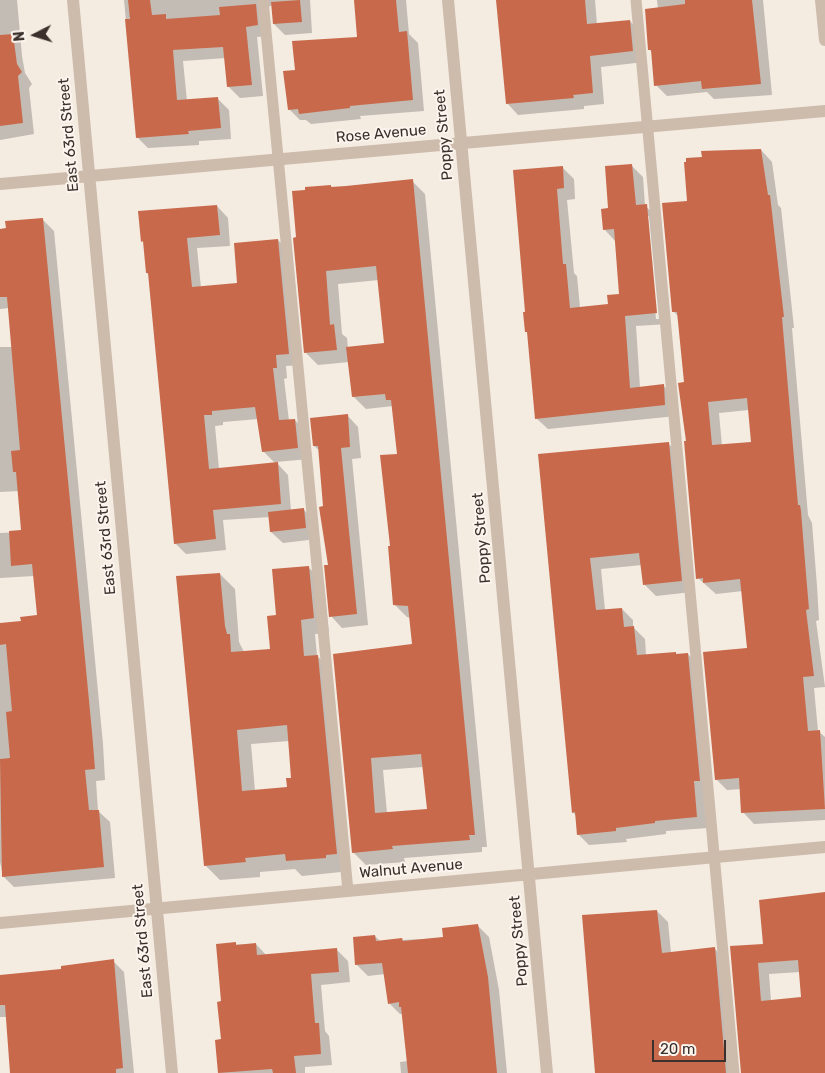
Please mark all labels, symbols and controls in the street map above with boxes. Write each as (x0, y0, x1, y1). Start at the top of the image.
north arrow (10, 10, 60, 60)
text: N (11, 31, 28, 42)
street label: East 63rd Street (55, 77, 83, 193)
street label: Poppy Street (431, 89, 457, 181)
street label: Rose Avenue (335, 121, 427, 147)
street label: East 63rd Street (92, 480, 120, 596)
street label: Poppy Street (469, 492, 495, 584)
street label: Walnut Avenue (359, 856, 463, 882)
street label: East 63rd Street (129, 883, 157, 999)
street label: Poppy Street (506, 895, 532, 987)
scale bar (655, 1030, 729, 1062)
text: 20 m (660, 1040, 695, 1058)

